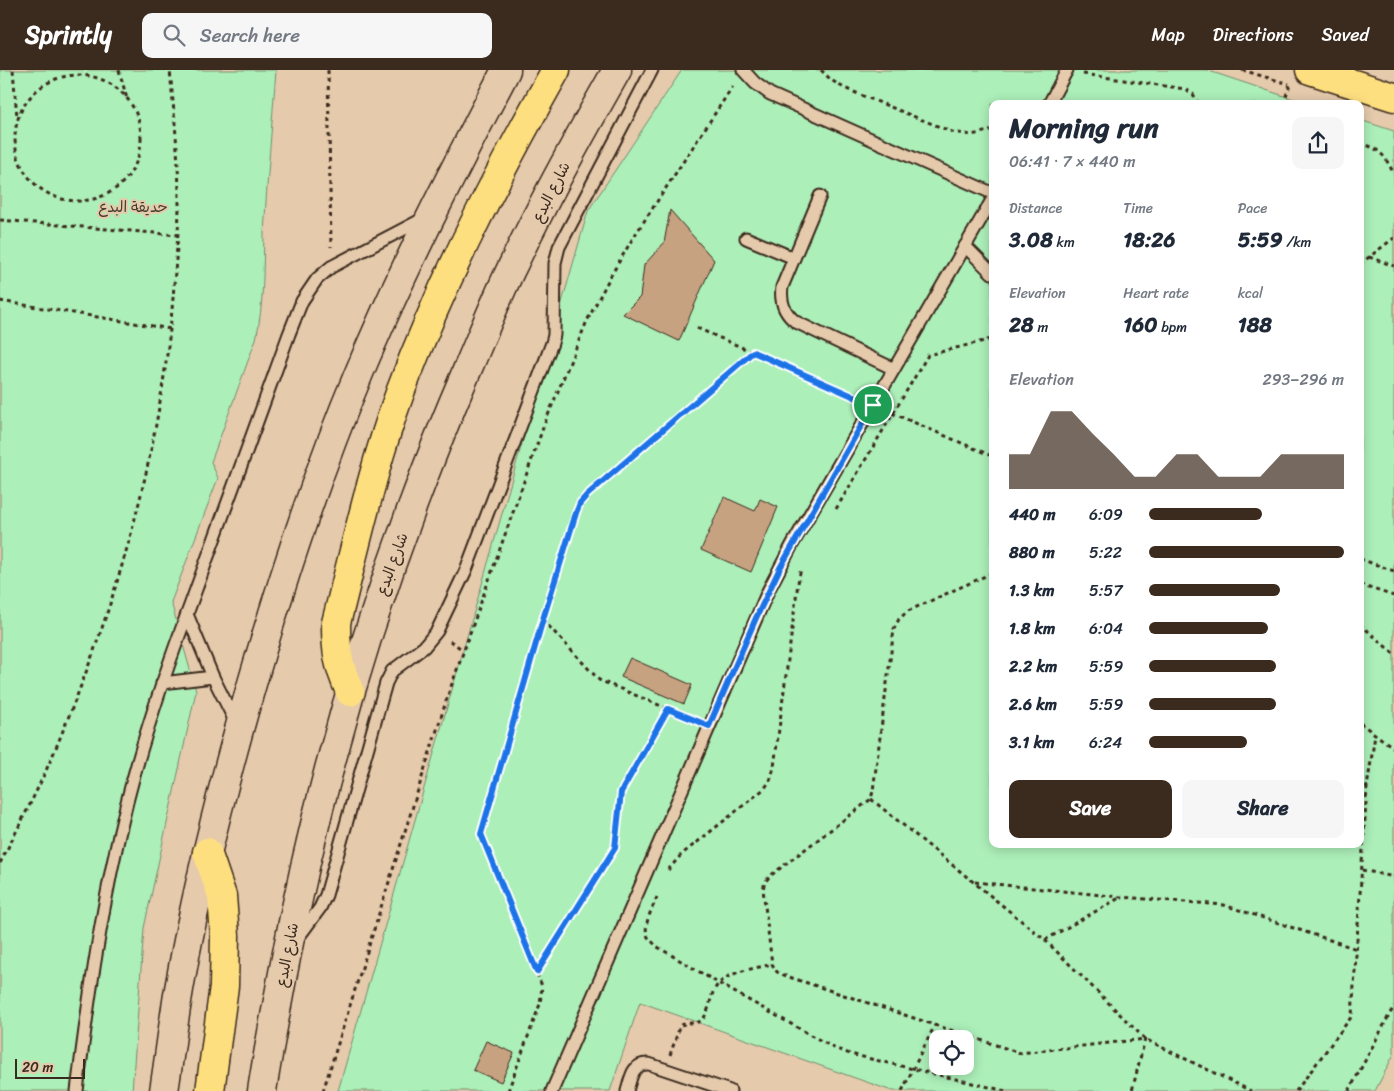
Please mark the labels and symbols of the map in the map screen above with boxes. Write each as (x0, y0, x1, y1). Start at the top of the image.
street label: شارع البدع (525, 157, 577, 227)
park label: حديقة البدع (98, 194, 168, 220)
pin (852, 384, 894, 426)
street label: شارع البدع (369, 529, 415, 599)
street label: شارع البدع (268, 920, 306, 990)
scale bar (15, 1056, 85, 1079)

